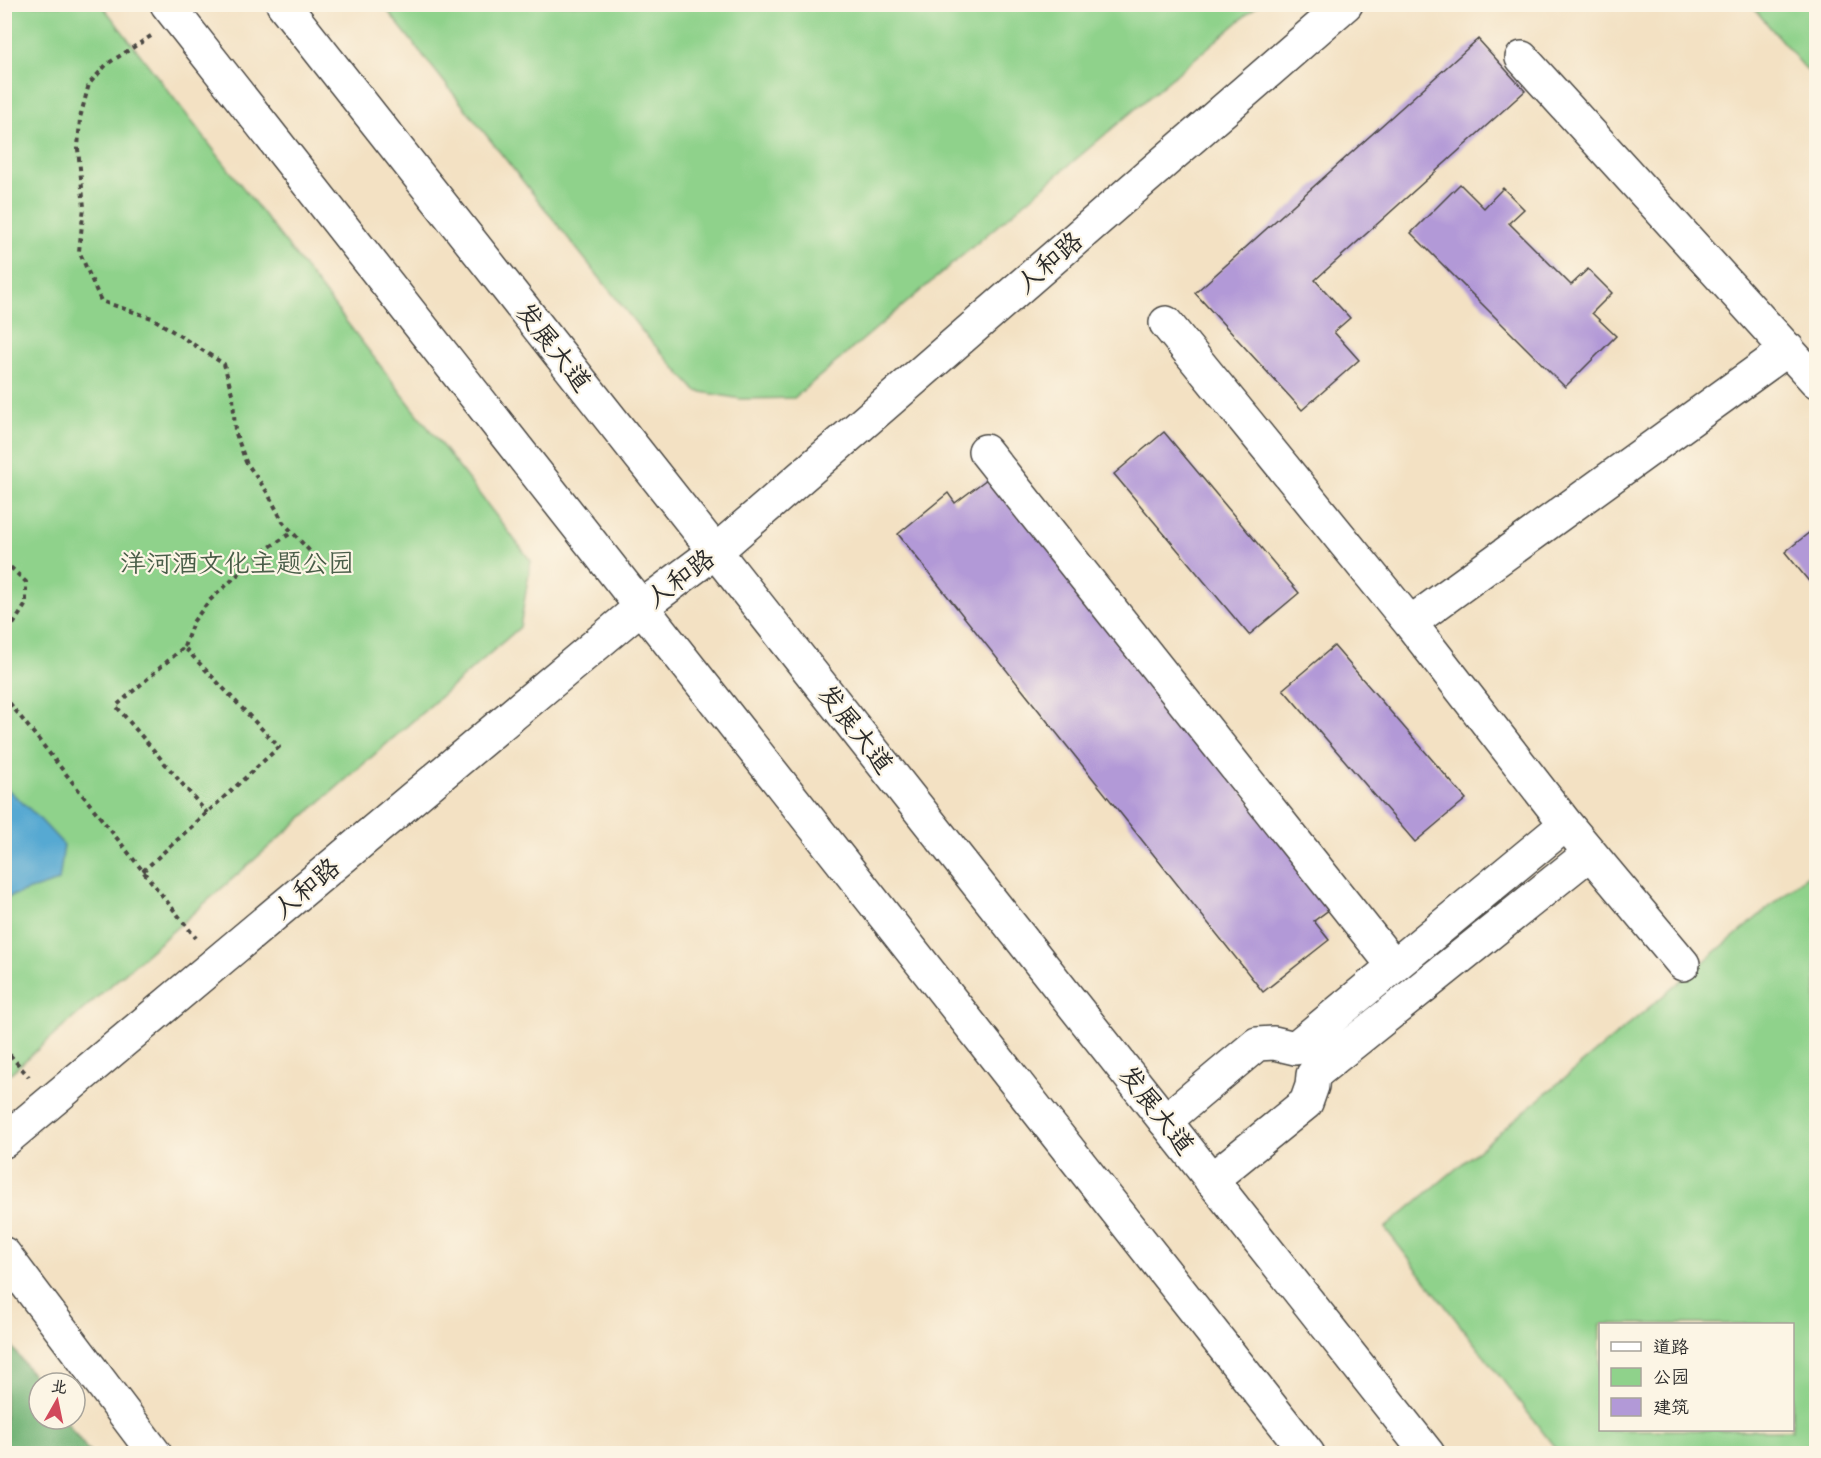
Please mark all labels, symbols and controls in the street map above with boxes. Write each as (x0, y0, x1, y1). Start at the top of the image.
street label: 人和路 (1009, 224, 1093, 304)
street label: 发展大道 (505, 296, 599, 402)
street label: 人和路 (639, 542, 724, 619)
park label: 洋河酒文化主题公园 (120, 547, 354, 585)
street label: 发展大道 (807, 678, 901, 784)
street label: 人和路 (266, 851, 350, 930)
street label: 发展大道 (1108, 1059, 1202, 1165)
legend (1599, 1323, 1794, 1431)
text: 道路 (1653, 1336, 1689, 1362)
text: 公园 (1653, 1366, 1689, 1392)
north arrow (27, 1371, 87, 1431)
text: 北 (49, 1375, 69, 1401)
text: 建筑 (1653, 1396, 1689, 1422)

